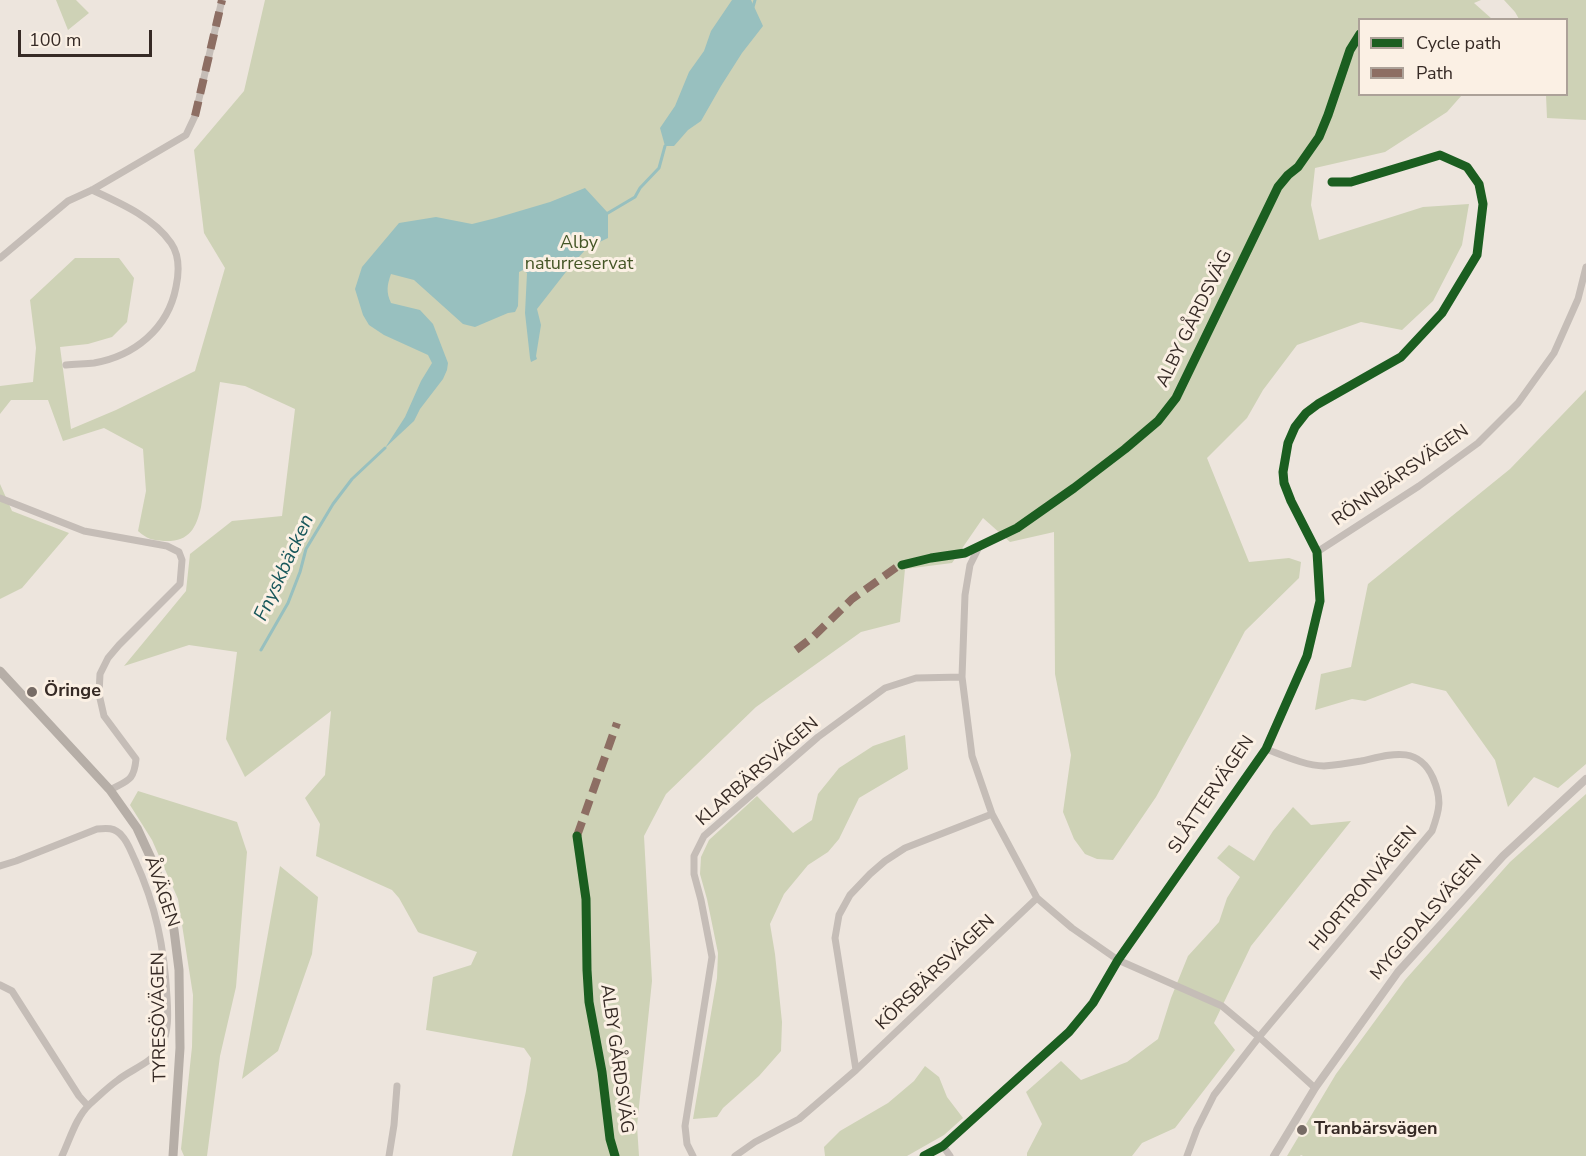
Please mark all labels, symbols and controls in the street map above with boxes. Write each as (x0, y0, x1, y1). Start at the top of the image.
scale bar (21, 18, 154, 56)
legend (1358, 18, 1568, 96)
text: 100 m (29, 28, 81, 52)
text: Cycle path (1416, 31, 1501, 55)
text: Path (1416, 61, 1453, 85)
park label: Alby naturreservat (525, 233, 633, 276)
street label: ALBY GÅRDSVÄG (1152, 247, 1238, 391)
street label: RÖNNBÄRSVÄGEN (1329, 421, 1473, 531)
water label: Fnyskbäcken (250, 511, 320, 625)
place label: Öringe (44, 681, 101, 703)
marker: Öringe (25, 685, 39, 699)
street label: KLARBÄRSVÄGEN (692, 713, 824, 831)
street label: SLÅTTERVÄGEN (1165, 732, 1259, 858)
street label: HJORTRONVÄGEN (1306, 822, 1422, 956)
street label: MYGGDALSVÄGEN (1367, 851, 1487, 985)
street label: ÅVÄGEN (139, 854, 183, 930)
street label: KÖRSBÄRSVÄGEN (872, 911, 1000, 1035)
street label: TYRESÖVÄGEN (148, 952, 172, 1082)
street label: ALBY GÅRDSVÄG (595, 983, 637, 1135)
place label: Tranbärsvägen (1314, 1119, 1438, 1141)
marker: Tranbärsvägen (1295, 1123, 1309, 1137)

